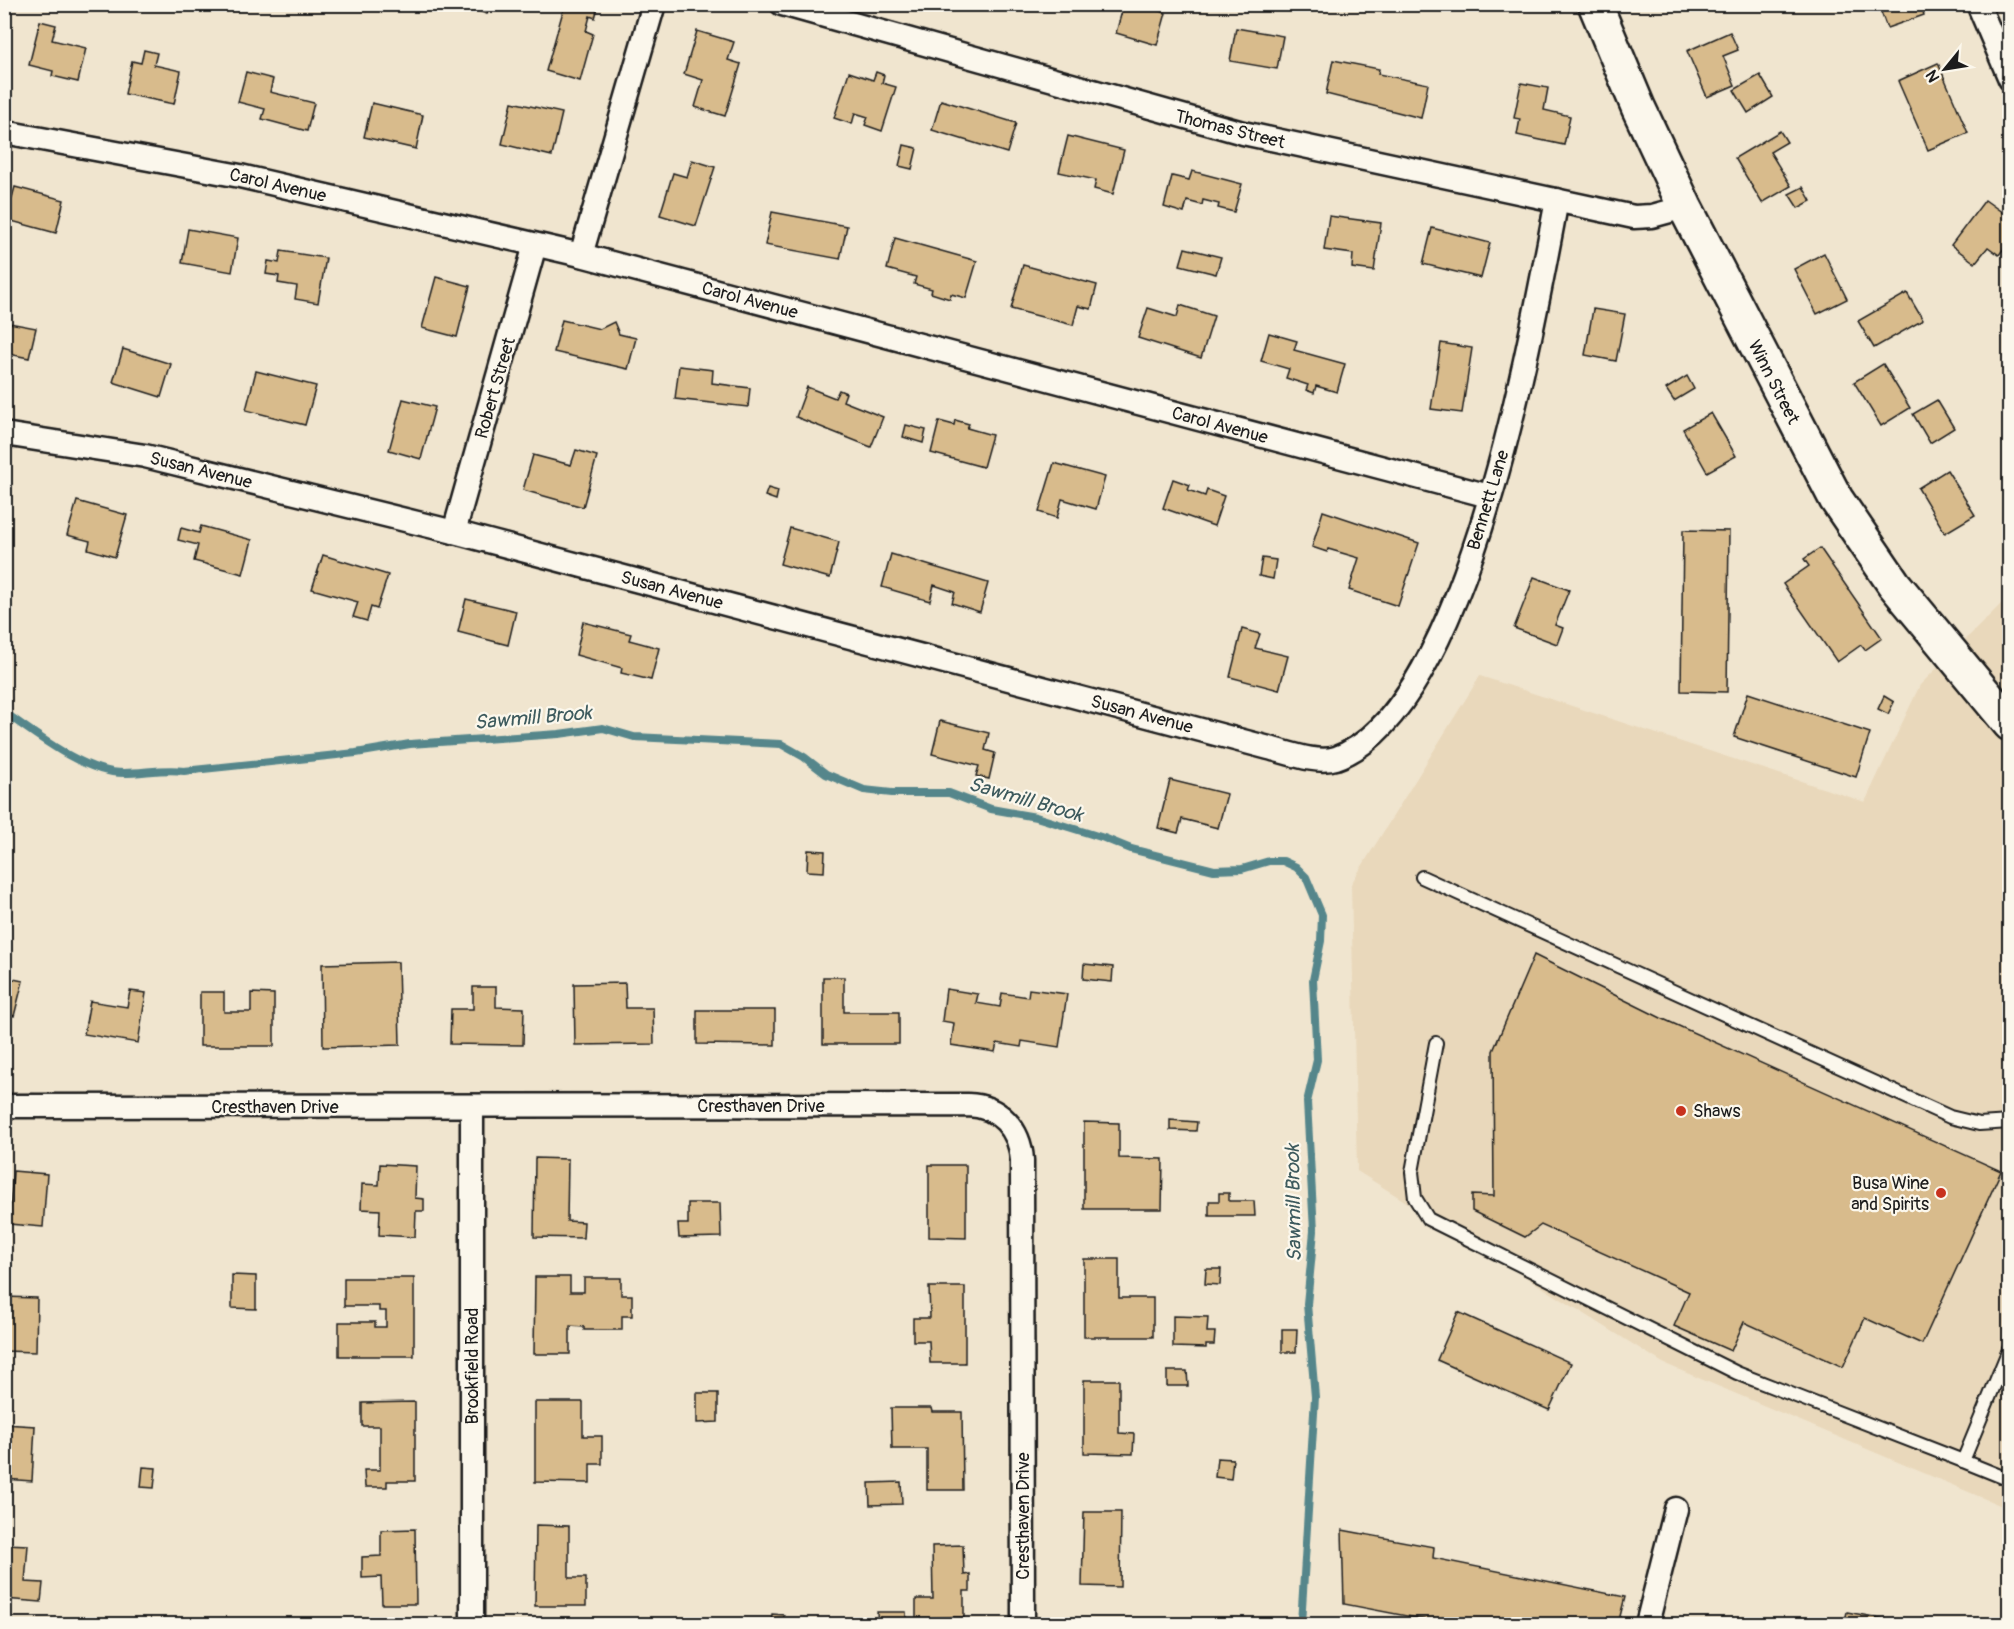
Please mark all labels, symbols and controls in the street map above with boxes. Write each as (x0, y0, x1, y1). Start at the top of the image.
north arrow (1915, 39, 1975, 99)
text: N (1921, 66, 1944, 86)
street label: Thomas Street (1172, 105, 1288, 154)
street label: Carol Avenue (227, 163, 329, 208)
street label: Carol Avenue (699, 277, 801, 324)
street label: Robert Street (470, 334, 521, 441)
street label: Winn Street (1743, 336, 1805, 429)
street label: Carol Avenue (1169, 402, 1271, 449)
street label: Susan Avenue (147, 447, 255, 494)
street label: Bennett Lane (1462, 447, 1515, 553)
street label: Susan Avenue (618, 566, 726, 615)
street label: Susan Avenue (1088, 690, 1196, 739)
water label: Sawmill Brook (473, 700, 594, 735)
water label: Sawmill Brook (966, 771, 1087, 828)
street label: Cresthaven Drive (697, 1095, 825, 1118)
street label: Cresthaven Drive (211, 1096, 339, 1119)
place label: Shaws (1693, 1100, 1741, 1123)
marker: Shaws (1674, 1104, 1688, 1118)
water label: Sawmill Brook (1280, 1142, 1307, 1262)
place label: Busa Wine and Spirits (1851, 1172, 1929, 1216)
marker: Busa Wine and Spirits (1934, 1186, 1948, 1200)
street label: Brookfield Road (461, 1308, 484, 1424)
street label: Cresthaven Drive (1012, 1452, 1035, 1580)

